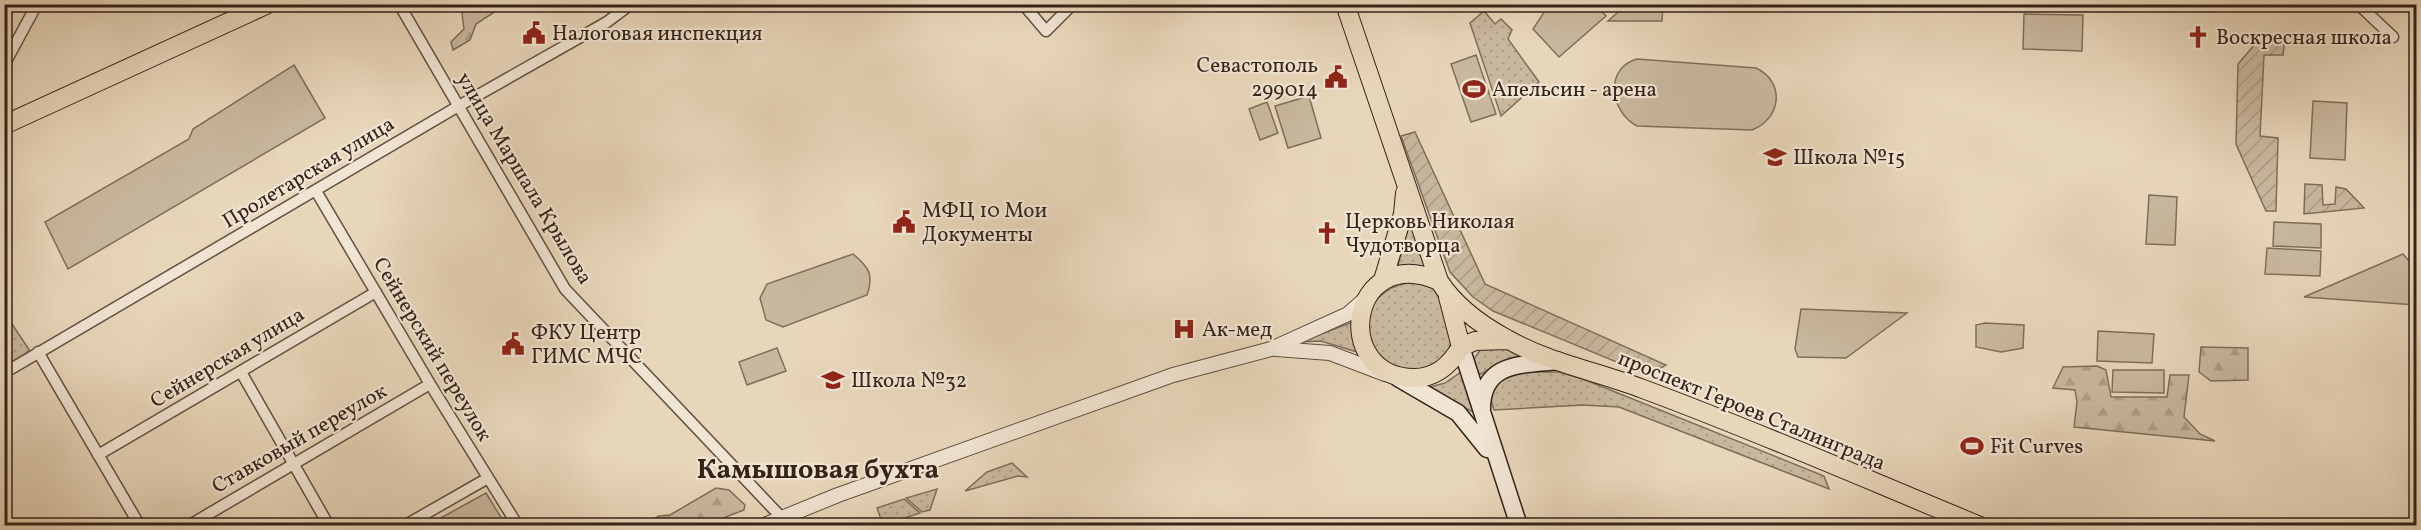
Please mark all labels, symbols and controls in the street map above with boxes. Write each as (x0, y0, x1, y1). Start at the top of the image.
public building icon: Налоговая инспекция (521, 20, 547, 46)
place label: Налоговая инспекция (552, 20, 762, 49)
church icon: Воскресная школа (2185, 24, 2211, 50)
place label: Воскресная школа (2216, 24, 2392, 53)
place label: Севастополь 299014 (1197, 52, 1318, 105)
public building icon: Севастополь 299014 (1323, 64, 1349, 90)
street label: улица Маршала Крылова (449, 67, 599, 290)
sports icon: Апельсин - арена (1461, 76, 1487, 102)
place label: Апельсин - арена (1492, 76, 1657, 105)
street label: Пролетарская улица (217, 110, 400, 236)
school or university icon: Школа №15 (1762, 144, 1788, 170)
place label: Школа №15 (1793, 144, 1905, 173)
place label: МФЦ 10 Мои Документы (922, 197, 1047, 250)
place label: Церковь Николая Чудотворца (1345, 208, 1515, 261)
public building icon: МФЦ 10 Мои Документы (891, 209, 917, 235)
church icon: Церковь Николая Чудотворца (1314, 220, 1340, 246)
street label: Сейнерский переулок (365, 252, 498, 447)
street label: Сейнерская улица (145, 301, 310, 416)
hospital icon: Ак-мед (1171, 316, 1197, 342)
place label: Ак-мед (1202, 316, 1272, 345)
place label: ФКУ Центр ГИМС МЧС (531, 319, 643, 372)
public building icon: ФКУ Центр ГИМС МЧС (500, 331, 526, 357)
street label: проспект Героев Сталинграда (1613, 344, 1890, 478)
school or university icon: Школа №32 (820, 367, 846, 393)
place label: Школа №32 (851, 367, 967, 396)
street label: Ставковый переулок (207, 377, 393, 501)
sports icon: Fit Curves (1959, 433, 1985, 459)
place label: Fit Curves (1990, 433, 2083, 462)
district label: Камышовая бухта (697, 452, 939, 490)

